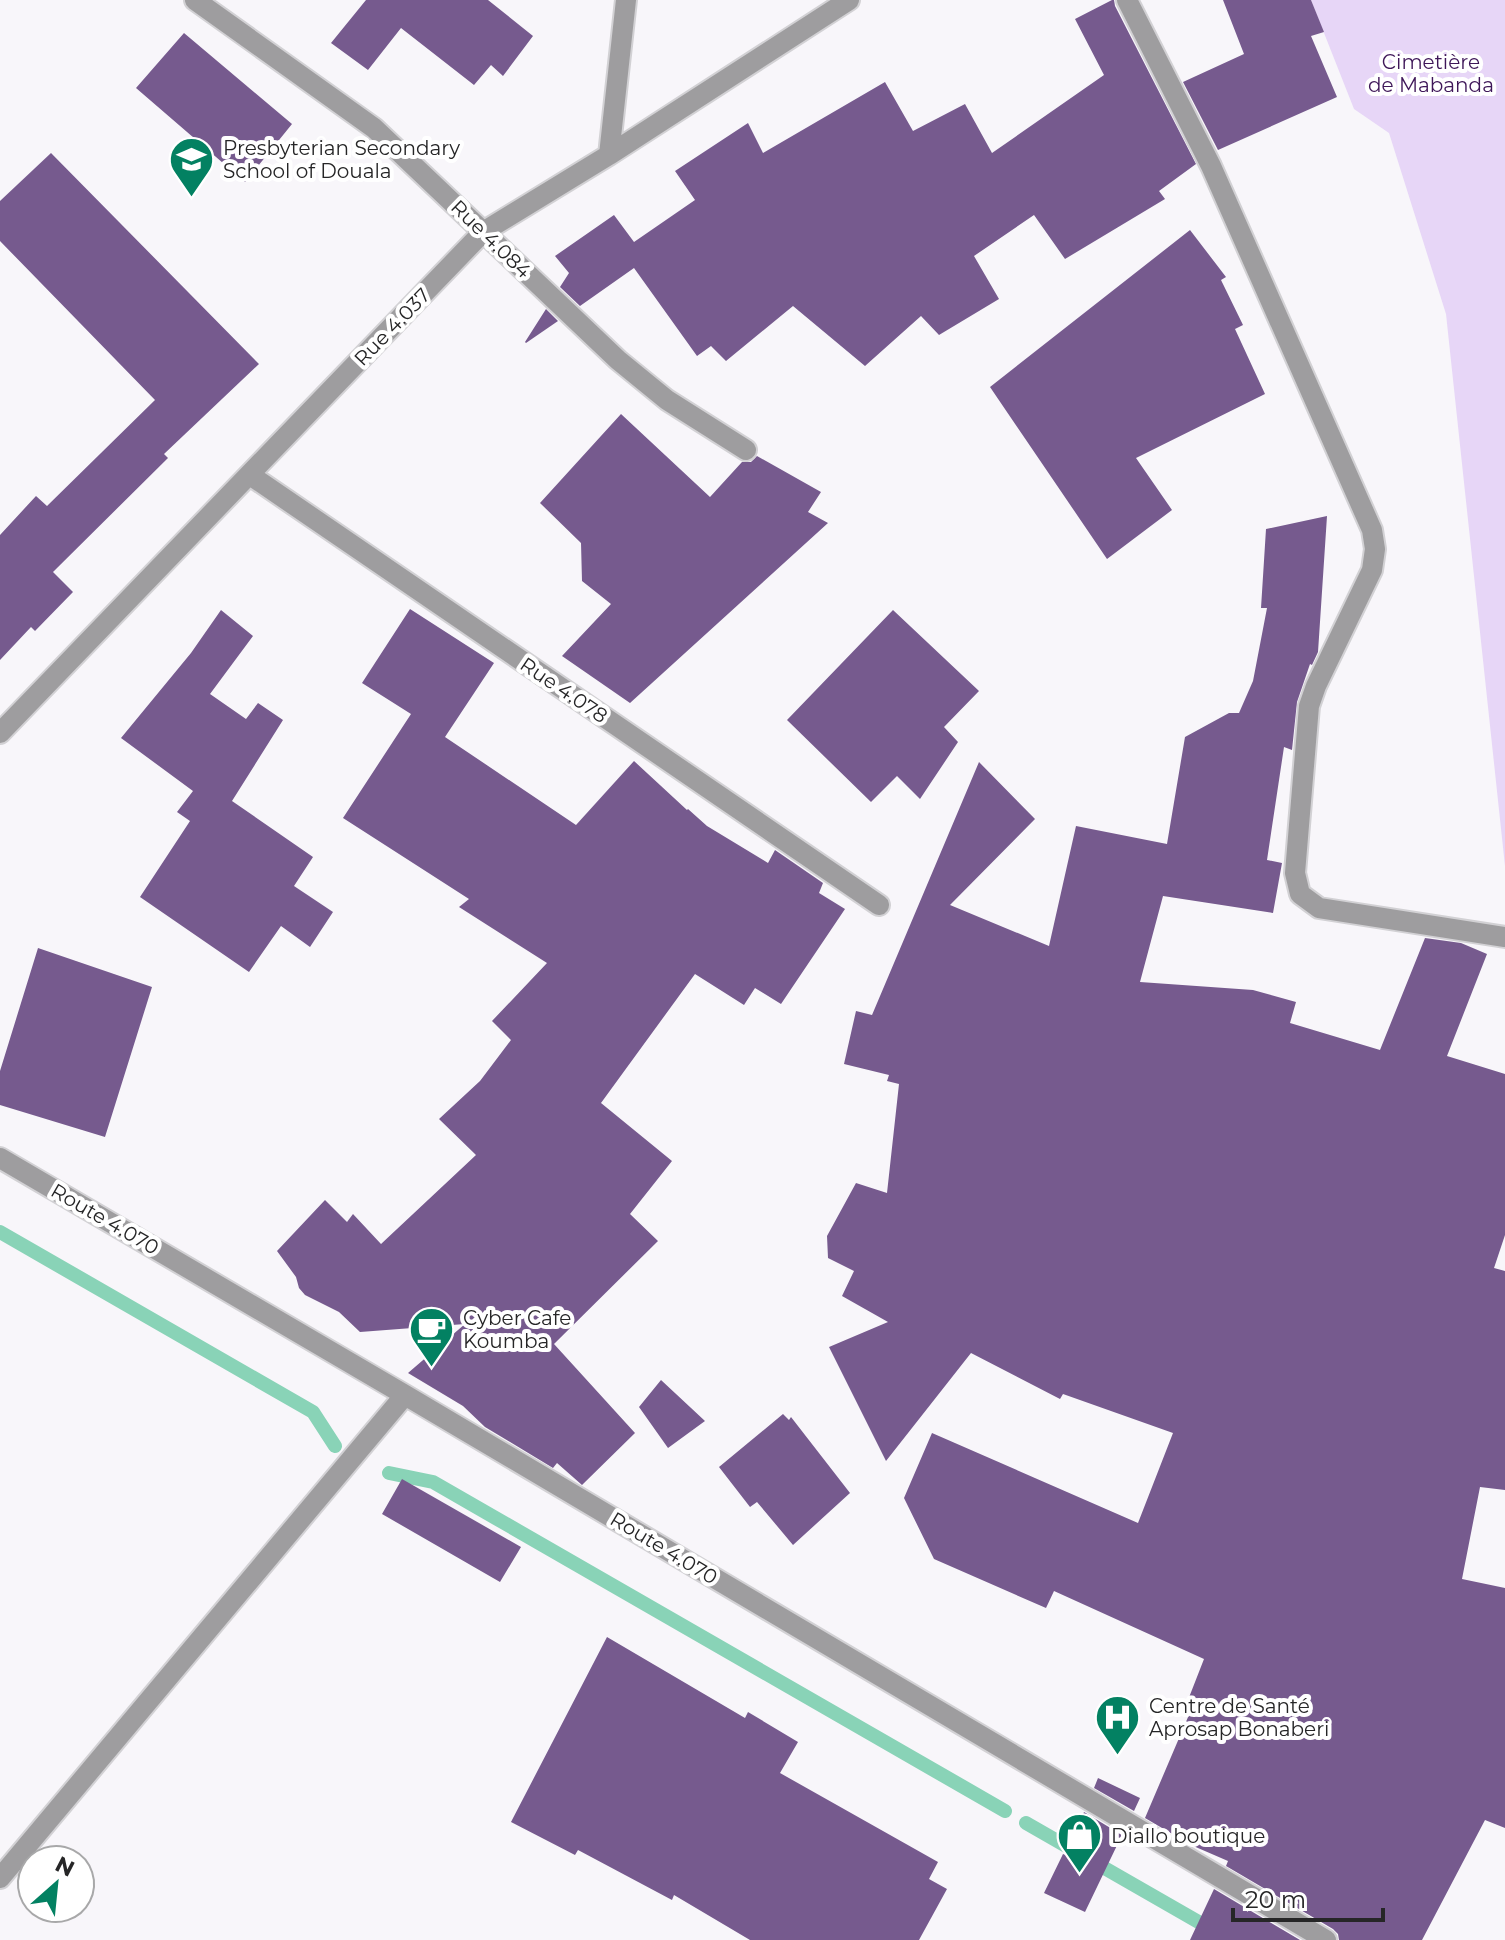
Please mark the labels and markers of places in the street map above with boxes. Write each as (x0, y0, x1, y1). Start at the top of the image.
school or university icon: Presbyterian Secondary School of Douala (168, 136, 216, 199)
place label: Presbyterian Secondary School of Douala (223, 136, 460, 183)
cafe icon: Cyber Cafe Koumba (408, 1306, 456, 1369)
place label: Cyber Cafe Koumba (463, 1306, 571, 1353)
hospital icon: Centre de Santé Aprosap Bonaberi (1094, 1694, 1142, 1757)
place label: Centre de Santé Aprosap Bonaberi (1149, 1694, 1329, 1741)
shop icon: Diallo boutique (1056, 1812, 1104, 1875)
place label: Diallo boutique (1111, 1824, 1265, 1848)

